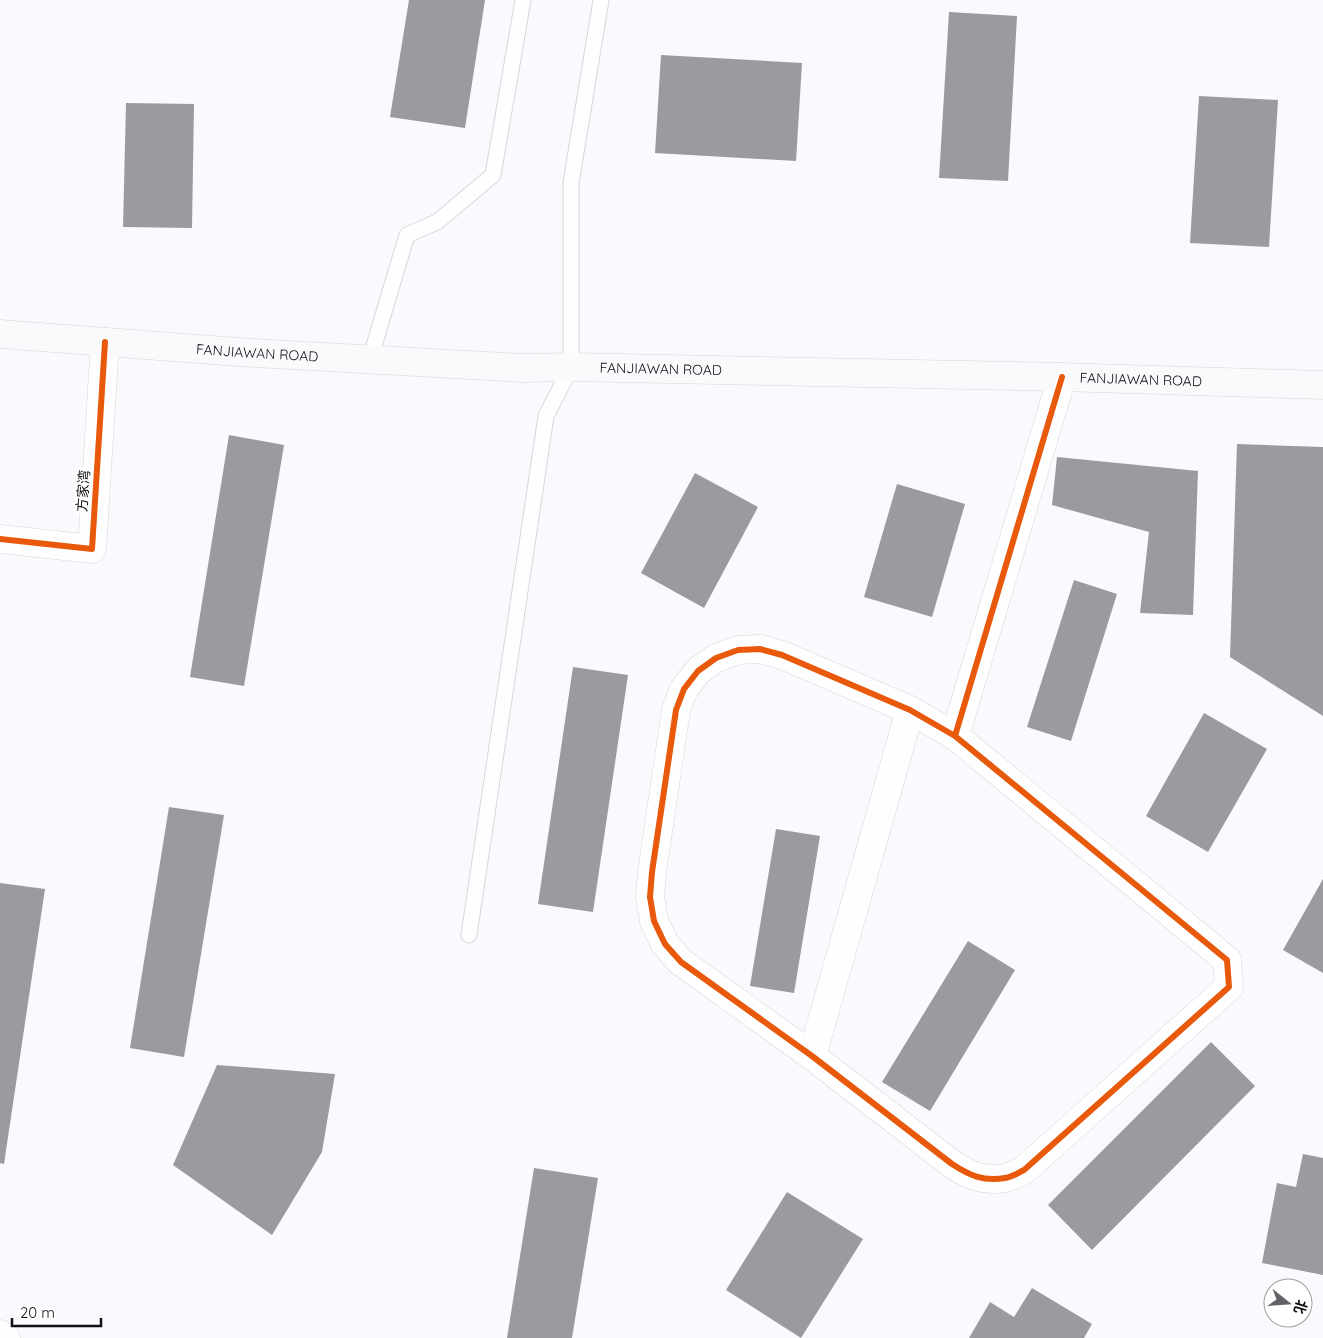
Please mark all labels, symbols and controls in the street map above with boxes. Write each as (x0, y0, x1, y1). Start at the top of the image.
street label: FANJIAWAN ROAD (196, 340, 319, 365)
street label: FANJIAWAN ROAD (599, 359, 722, 379)
street label: FANJIAWAN ROAD (1079, 369, 1202, 390)
street label: 方家湾 (73, 469, 93, 513)
north arrow (1263, 1278, 1313, 1328)
scale bar (12, 1296, 101, 1328)
text: 北 (1290, 1297, 1311, 1316)
text: 20 m (20, 1303, 55, 1322)

